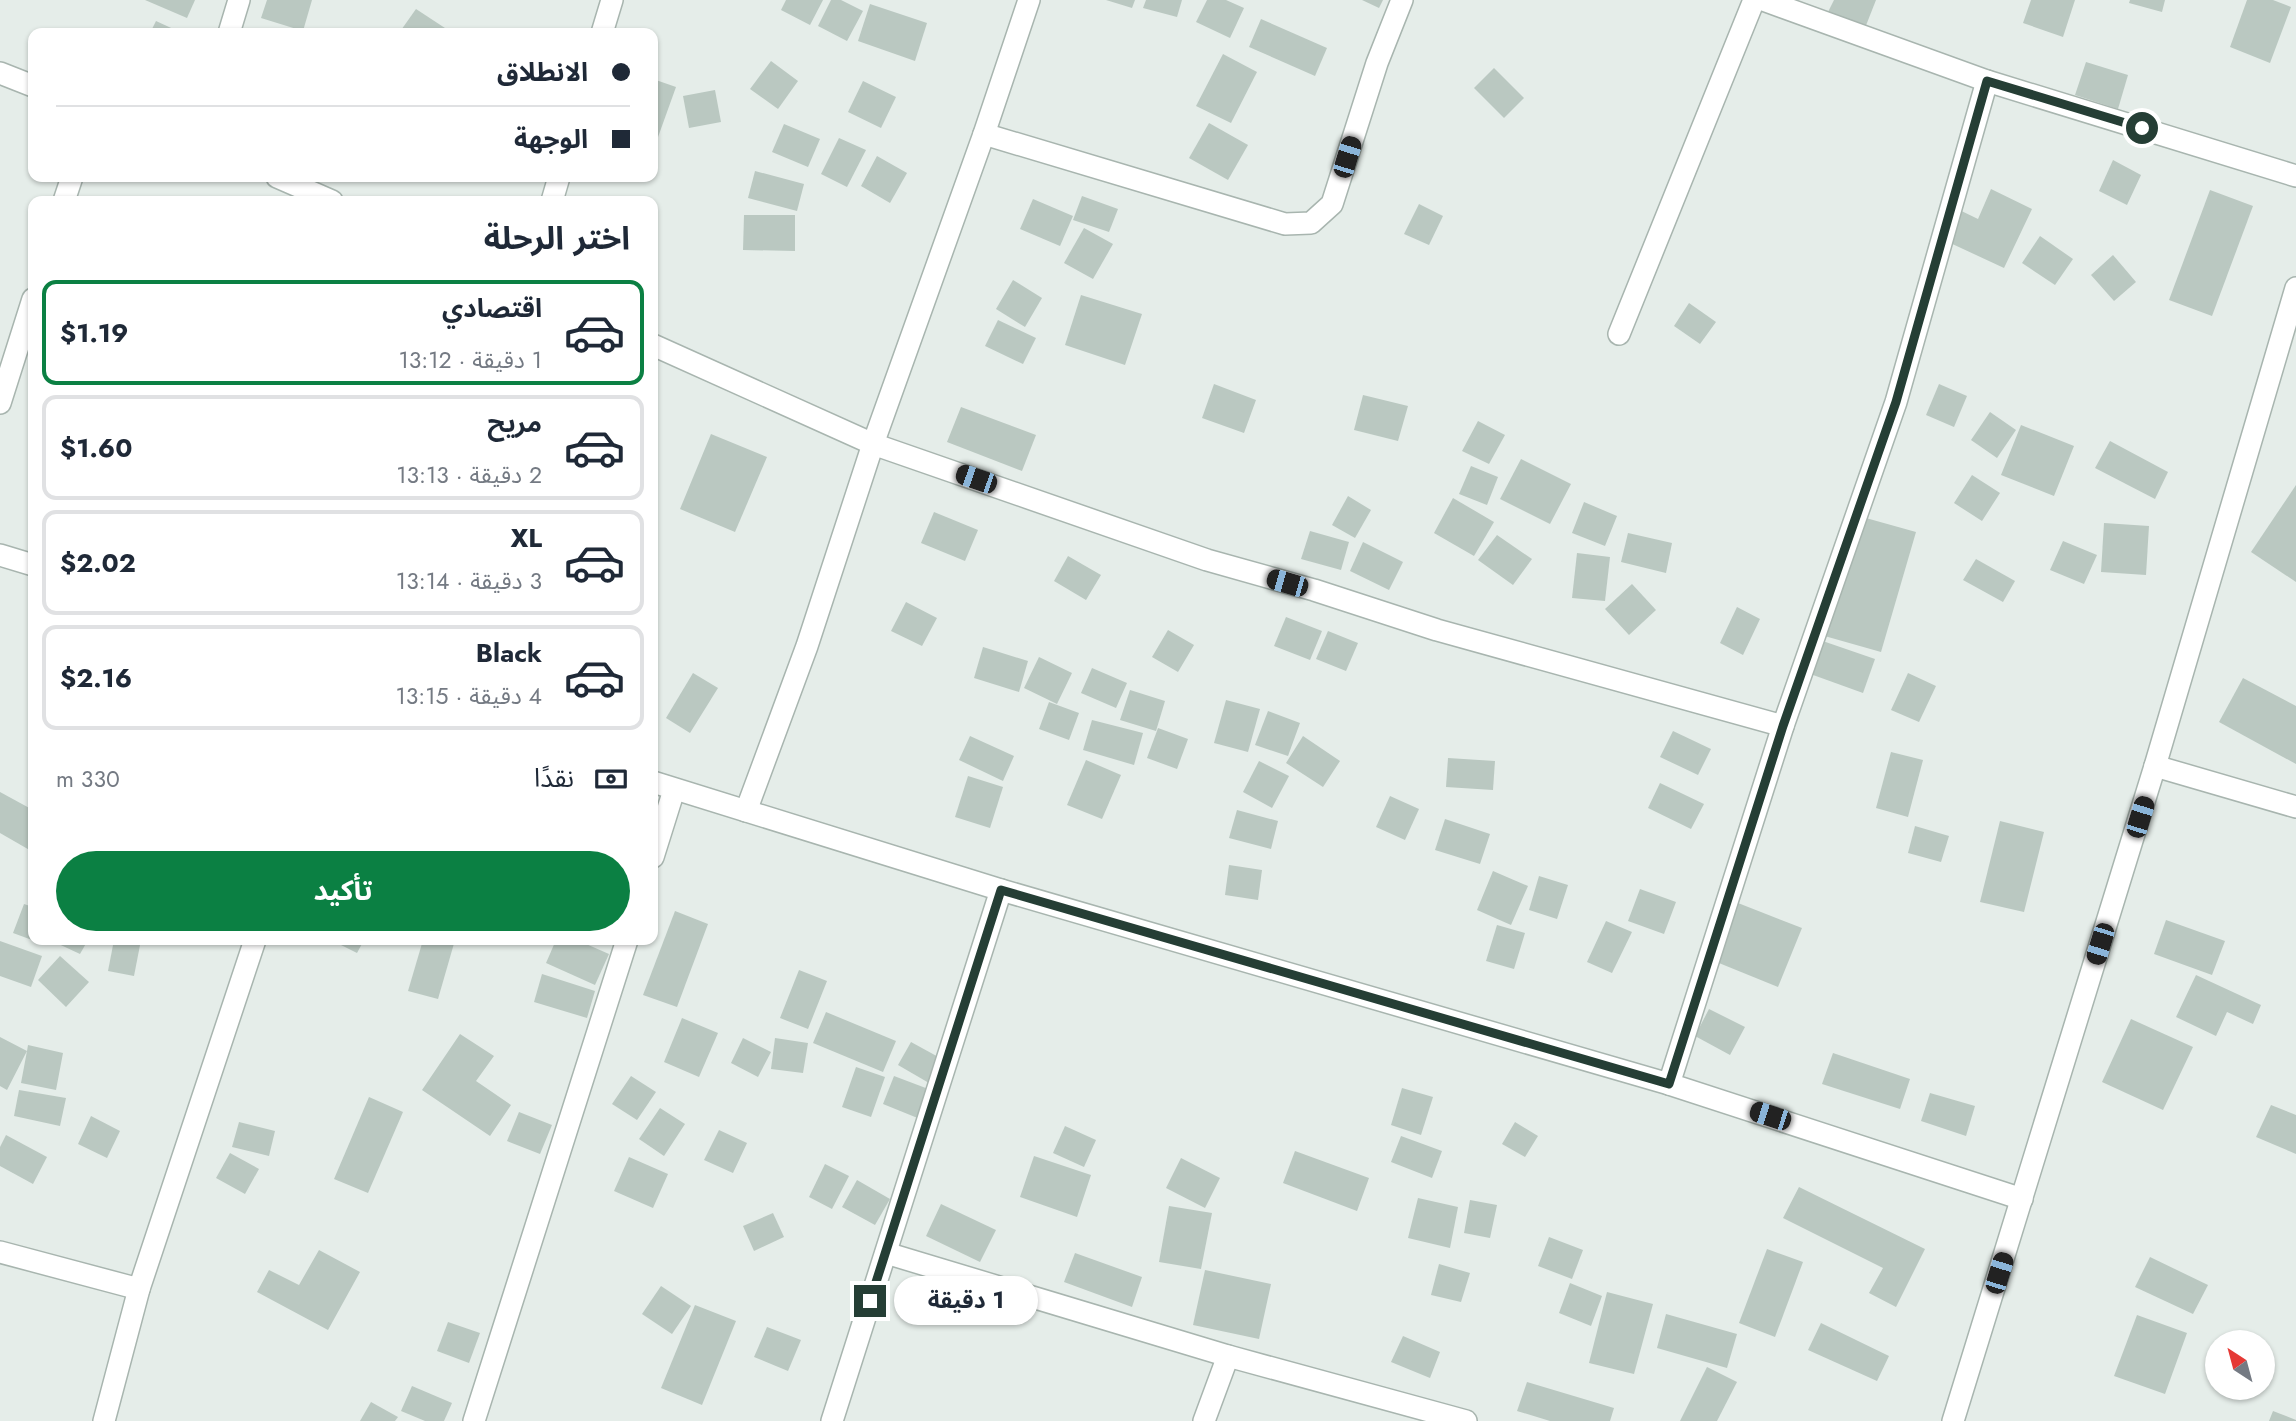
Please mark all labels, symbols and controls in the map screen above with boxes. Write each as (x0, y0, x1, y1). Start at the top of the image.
text: الانطلاق (497, 53, 588, 91)
route start (2126, 112, 2158, 144)
text: الوجهة (514, 120, 588, 158)
car (1331, 134, 1364, 180)
text: اختر الرحلة (484, 215, 630, 261)
text: اقتصادي (442, 289, 542, 327)
icon: car (563, 301, 626, 364)
text: $1.19 (60, 314, 128, 352)
text: 1 دقيقة · 13:12 (398, 343, 542, 377)
text: مريح (487, 404, 542, 442)
icon: car (563, 416, 626, 479)
text: $1.60 (60, 429, 132, 467)
text: 2 دقيقة · 13:13 (396, 458, 542, 492)
car (953, 462, 1000, 496)
text: XL (510, 519, 542, 557)
icon: car (563, 531, 626, 594)
text: $2.02 (60, 544, 136, 582)
text: 3 دقيقة · 13:14 (396, 564, 542, 598)
car (1264, 567, 1311, 599)
text: Black (476, 634, 542, 672)
icon: car (563, 646, 626, 709)
text: $2.16 (60, 659, 132, 697)
text: 4 دقيقة · 13:15 (395, 679, 542, 713)
text: نقدًا (534, 759, 574, 797)
icon: cash (592, 760, 630, 798)
text: 330 m (56, 762, 120, 796)
car (2124, 794, 2157, 840)
button: تأكيد (56, 851, 630, 931)
car (2084, 921, 2117, 967)
car (1747, 1100, 1794, 1132)
car (1983, 1250, 2016, 1296)
callout: 1 دقيقة (894, 1276, 1038, 1326)
text: 1 دقيقة (928, 1283, 1004, 1317)
route end (854, 1285, 886, 1317)
north arrow (2205, 1330, 2275, 1400)
map controls (2205, 1330, 2275, 1400)

